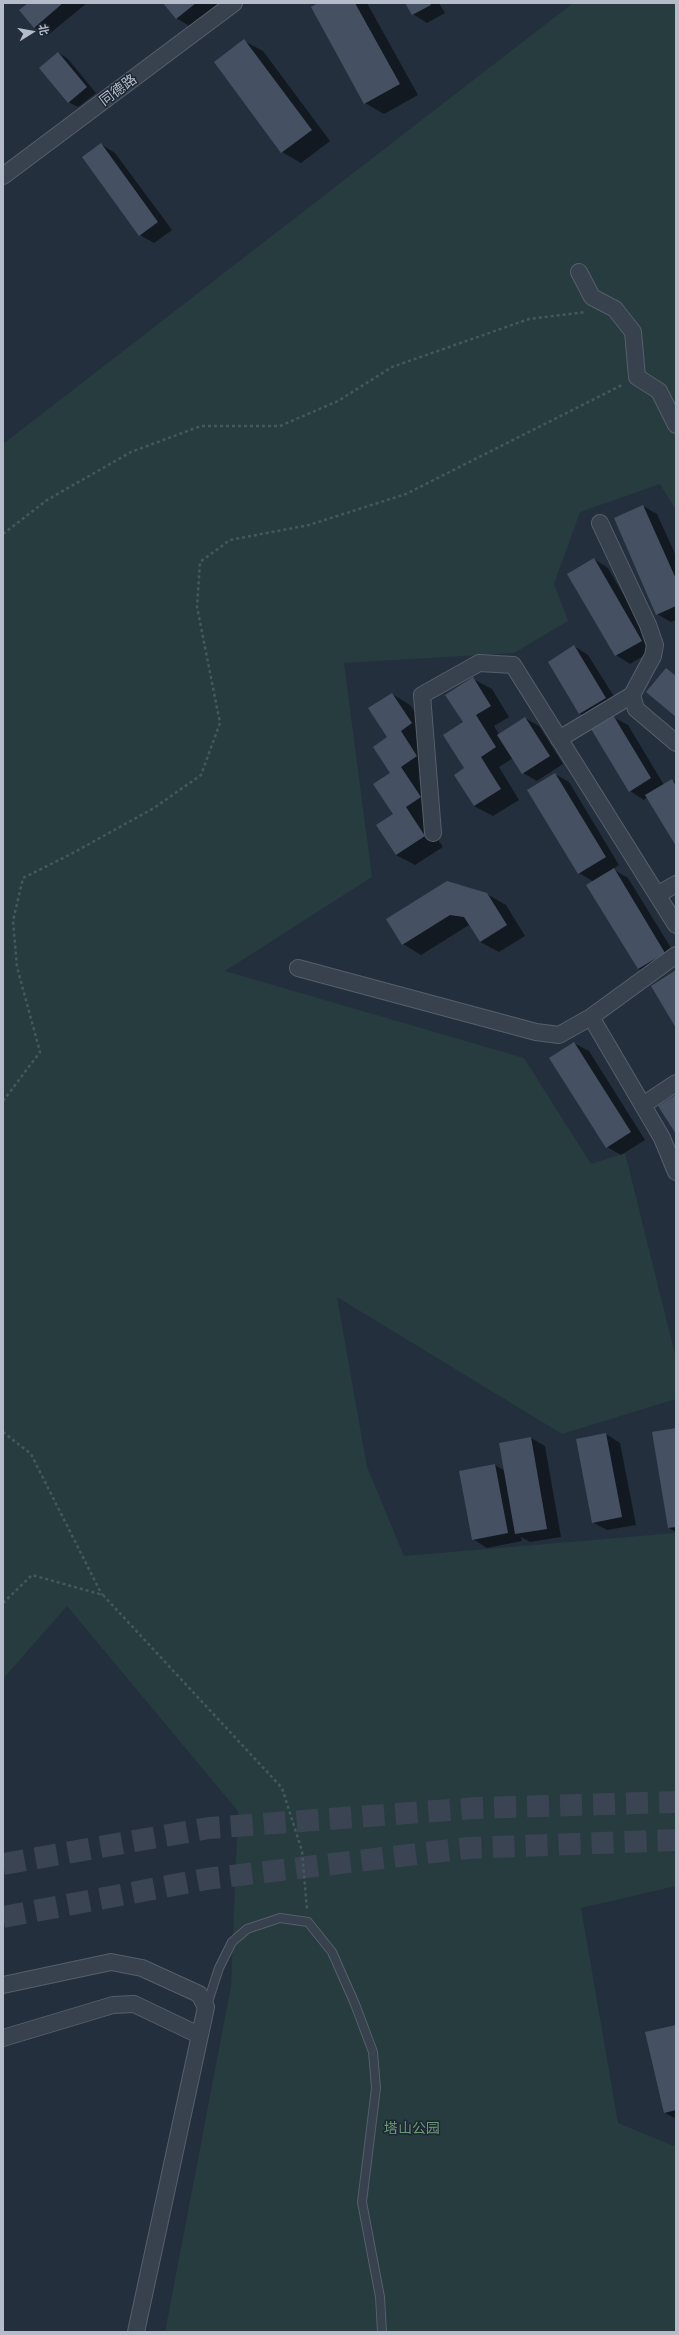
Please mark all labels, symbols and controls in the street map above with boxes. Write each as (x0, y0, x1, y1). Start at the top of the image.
north arrow (12, 12, 52, 52)
text: 北 (37, 23, 52, 36)
street label: 同德路 (96, 71, 140, 109)
park label: 塔山公园 (384, 2120, 440, 2136)

